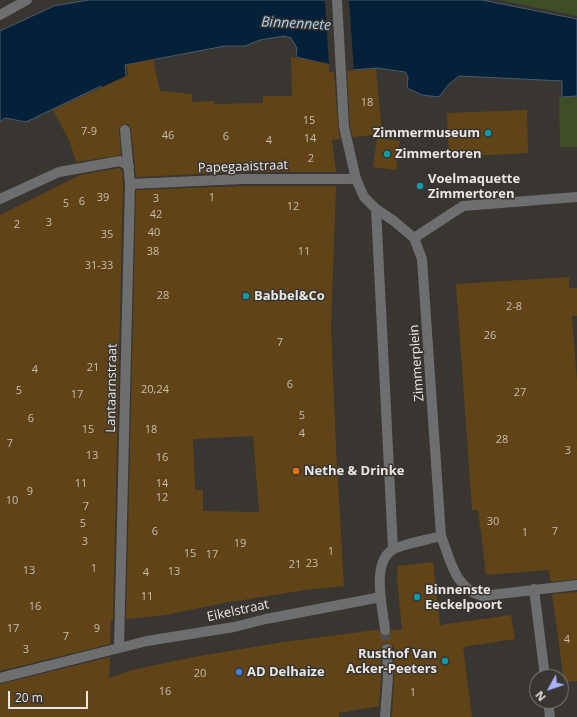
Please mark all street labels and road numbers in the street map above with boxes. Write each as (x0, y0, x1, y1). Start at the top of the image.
street label: Papegaaistraat (198, 158, 288, 176)
street label: Zimmerplein (407, 324, 427, 402)
street label: Lantaarnstraat (103, 343, 121, 433)
street label: Eikelstraat (205, 597, 271, 625)

